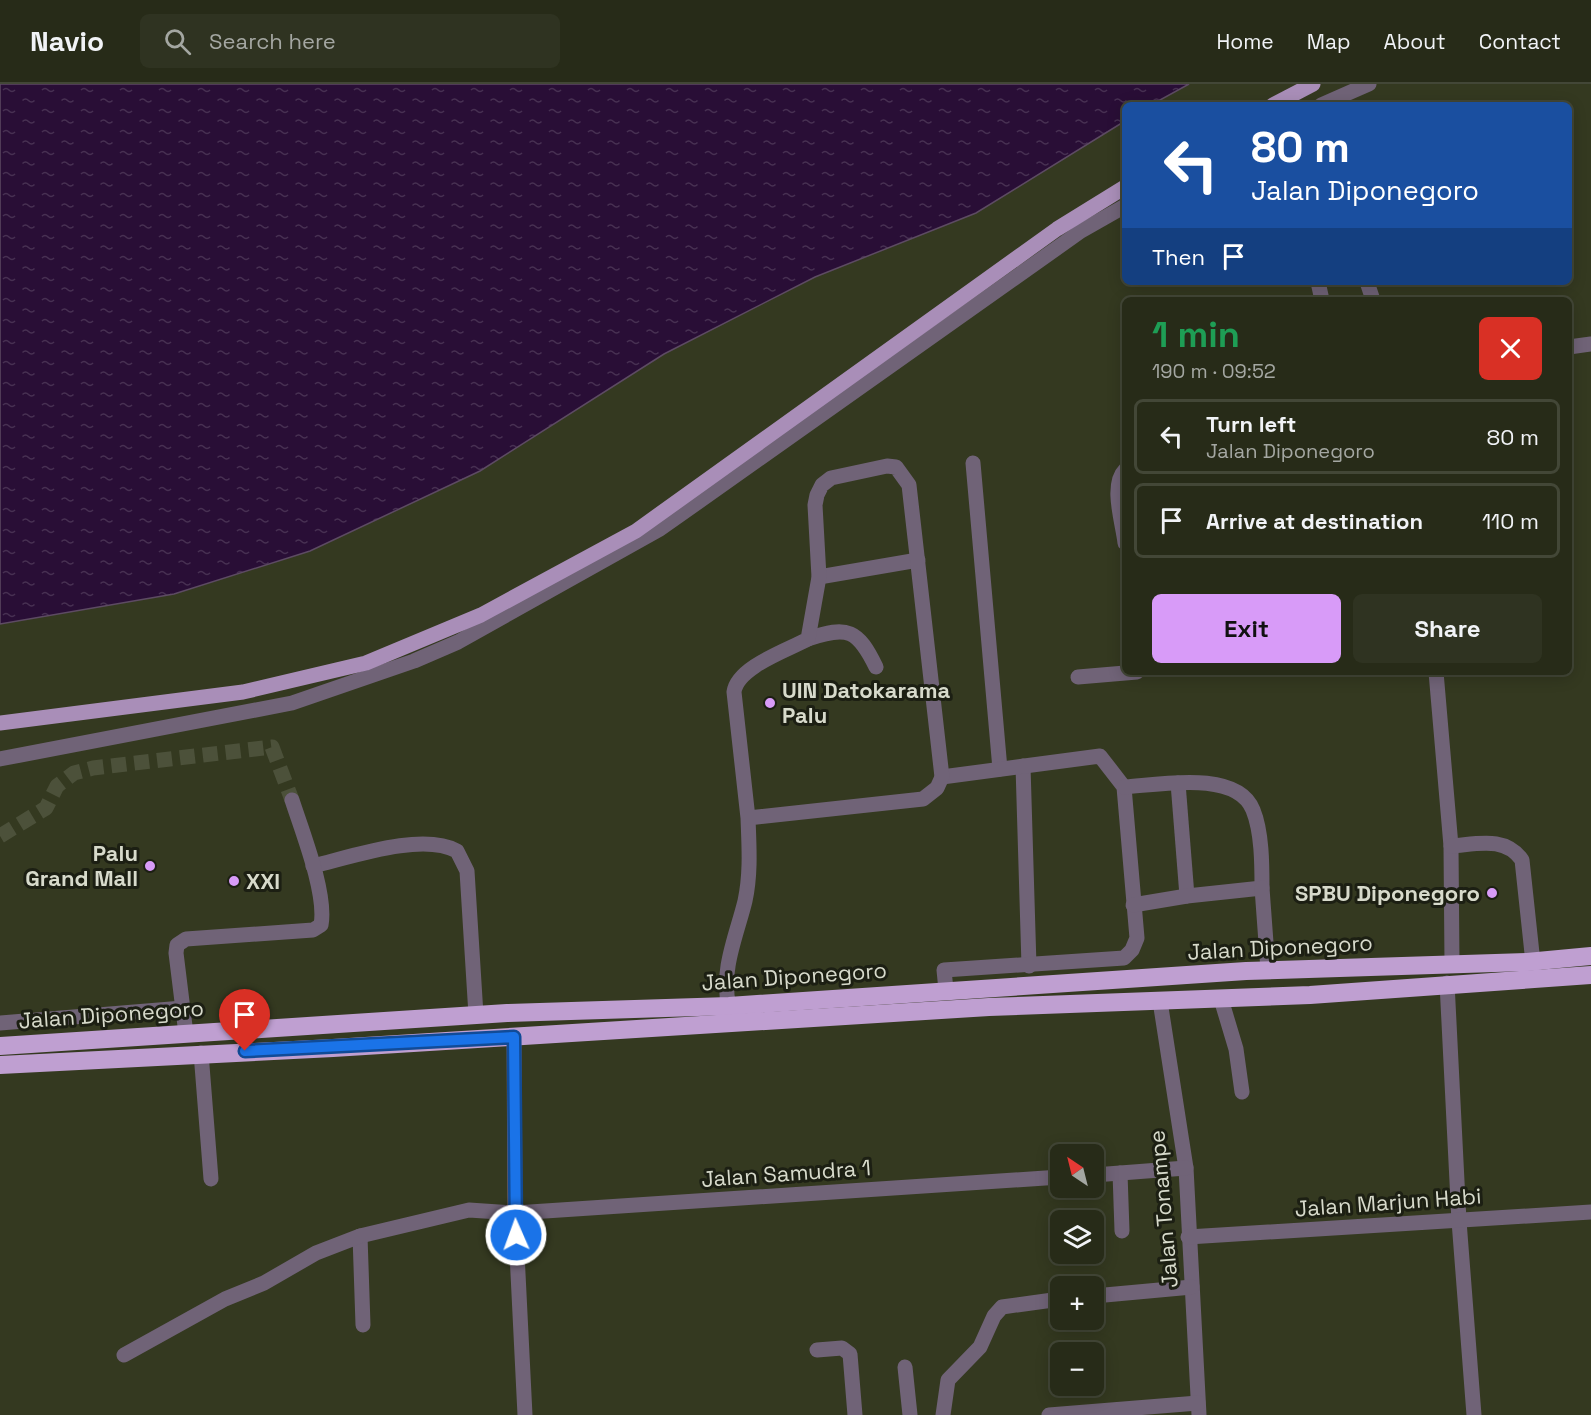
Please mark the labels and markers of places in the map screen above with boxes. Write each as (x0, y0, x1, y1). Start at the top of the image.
place label: UIN Datokarama Palu (782, 676, 950, 729)
marker: UIN Datokarama Palu (763, 696, 777, 710)
place label: Palu Grand Mall (25, 839, 138, 892)
marker: Palu Grand Mall (143, 859, 157, 873)
place label: XXI (246, 867, 280, 895)
marker: XXI (227, 874, 241, 888)
place label: SPBU Diponegoro (1295, 879, 1480, 907)
marker: SPBU Diponegoro (1485, 886, 1499, 900)
pin (219, 989, 270, 1051)

